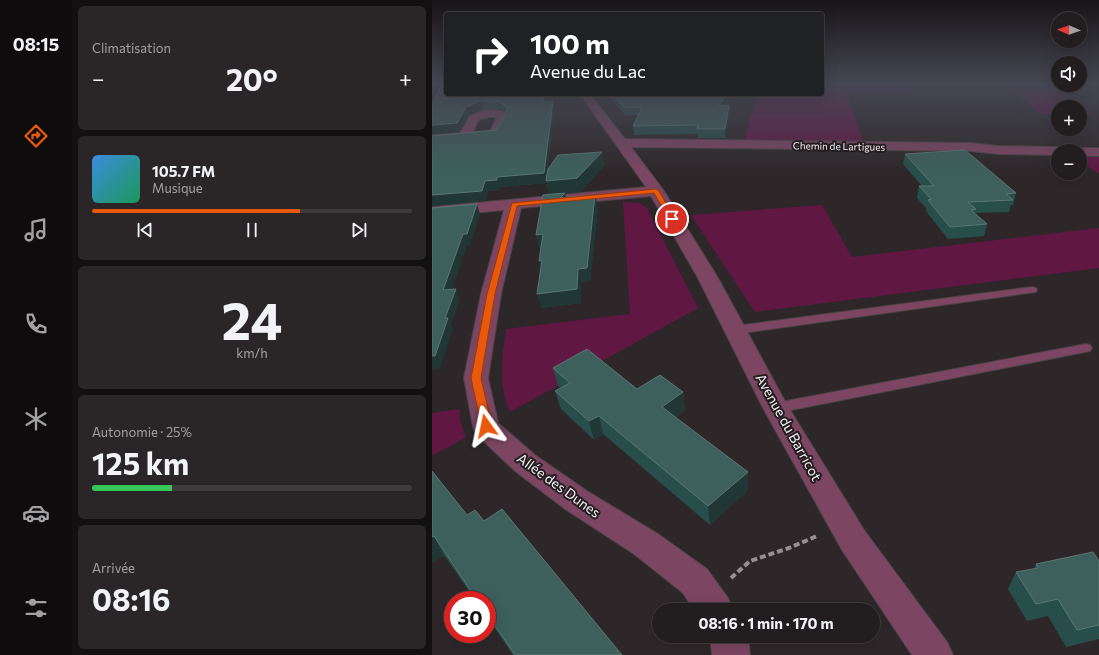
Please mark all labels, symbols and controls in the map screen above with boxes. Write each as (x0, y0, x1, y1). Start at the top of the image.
north arrow (1051, 12, 1087, 48)
map controls (1051, 12, 1087, 180)
text: 100 m (530, 26, 610, 60)
icon: right (464, 28, 516, 80)
text: 08:15 (13, 33, 59, 55)
text: Climatisation (92, 40, 171, 56)
button: sound (1051, 56, 1087, 92)
text: 20° (226, 60, 278, 97)
text: Avenue du Lac (530, 60, 646, 82)
text: − (92, 65, 105, 92)
text: + (399, 65, 412, 92)
button: + (1051, 100, 1087, 136)
icon: directions (22, 122, 50, 150)
street label: Chemin de Lartigues (793, 139, 886, 153)
button: − (1051, 144, 1087, 180)
text: 105.7 FM (152, 162, 215, 180)
text: Musique (152, 180, 203, 196)
pin (655, 202, 689, 236)
icon: arrive (661, 208, 683, 230)
icon: music (22, 216, 50, 244)
icon: previous (134, 219, 156, 241)
icon: pause (241, 219, 263, 241)
icon: next (348, 219, 370, 241)
text: 24 (222, 287, 282, 351)
icon: phone (22, 310, 50, 338)
text: km/h (236, 345, 268, 361)
street label: Avenue du Barricot (752, 370, 826, 484)
icon: climate (22, 405, 50, 433)
position arrow (465, 405, 507, 447)
text: Autonomie · 25% (92, 424, 192, 440)
text: 125 km (92, 444, 189, 481)
street label: Allée des Dunes (514, 449, 604, 521)
icon: car (22, 499, 50, 527)
text: Arrivée (92, 560, 135, 576)
text: 08:16 (92, 580, 171, 617)
speed limit sign: 30 (444, 591, 496, 643)
icon: filters (22, 594, 50, 622)
text: 08:16 · 1 min · 170 m (698, 614, 834, 632)

